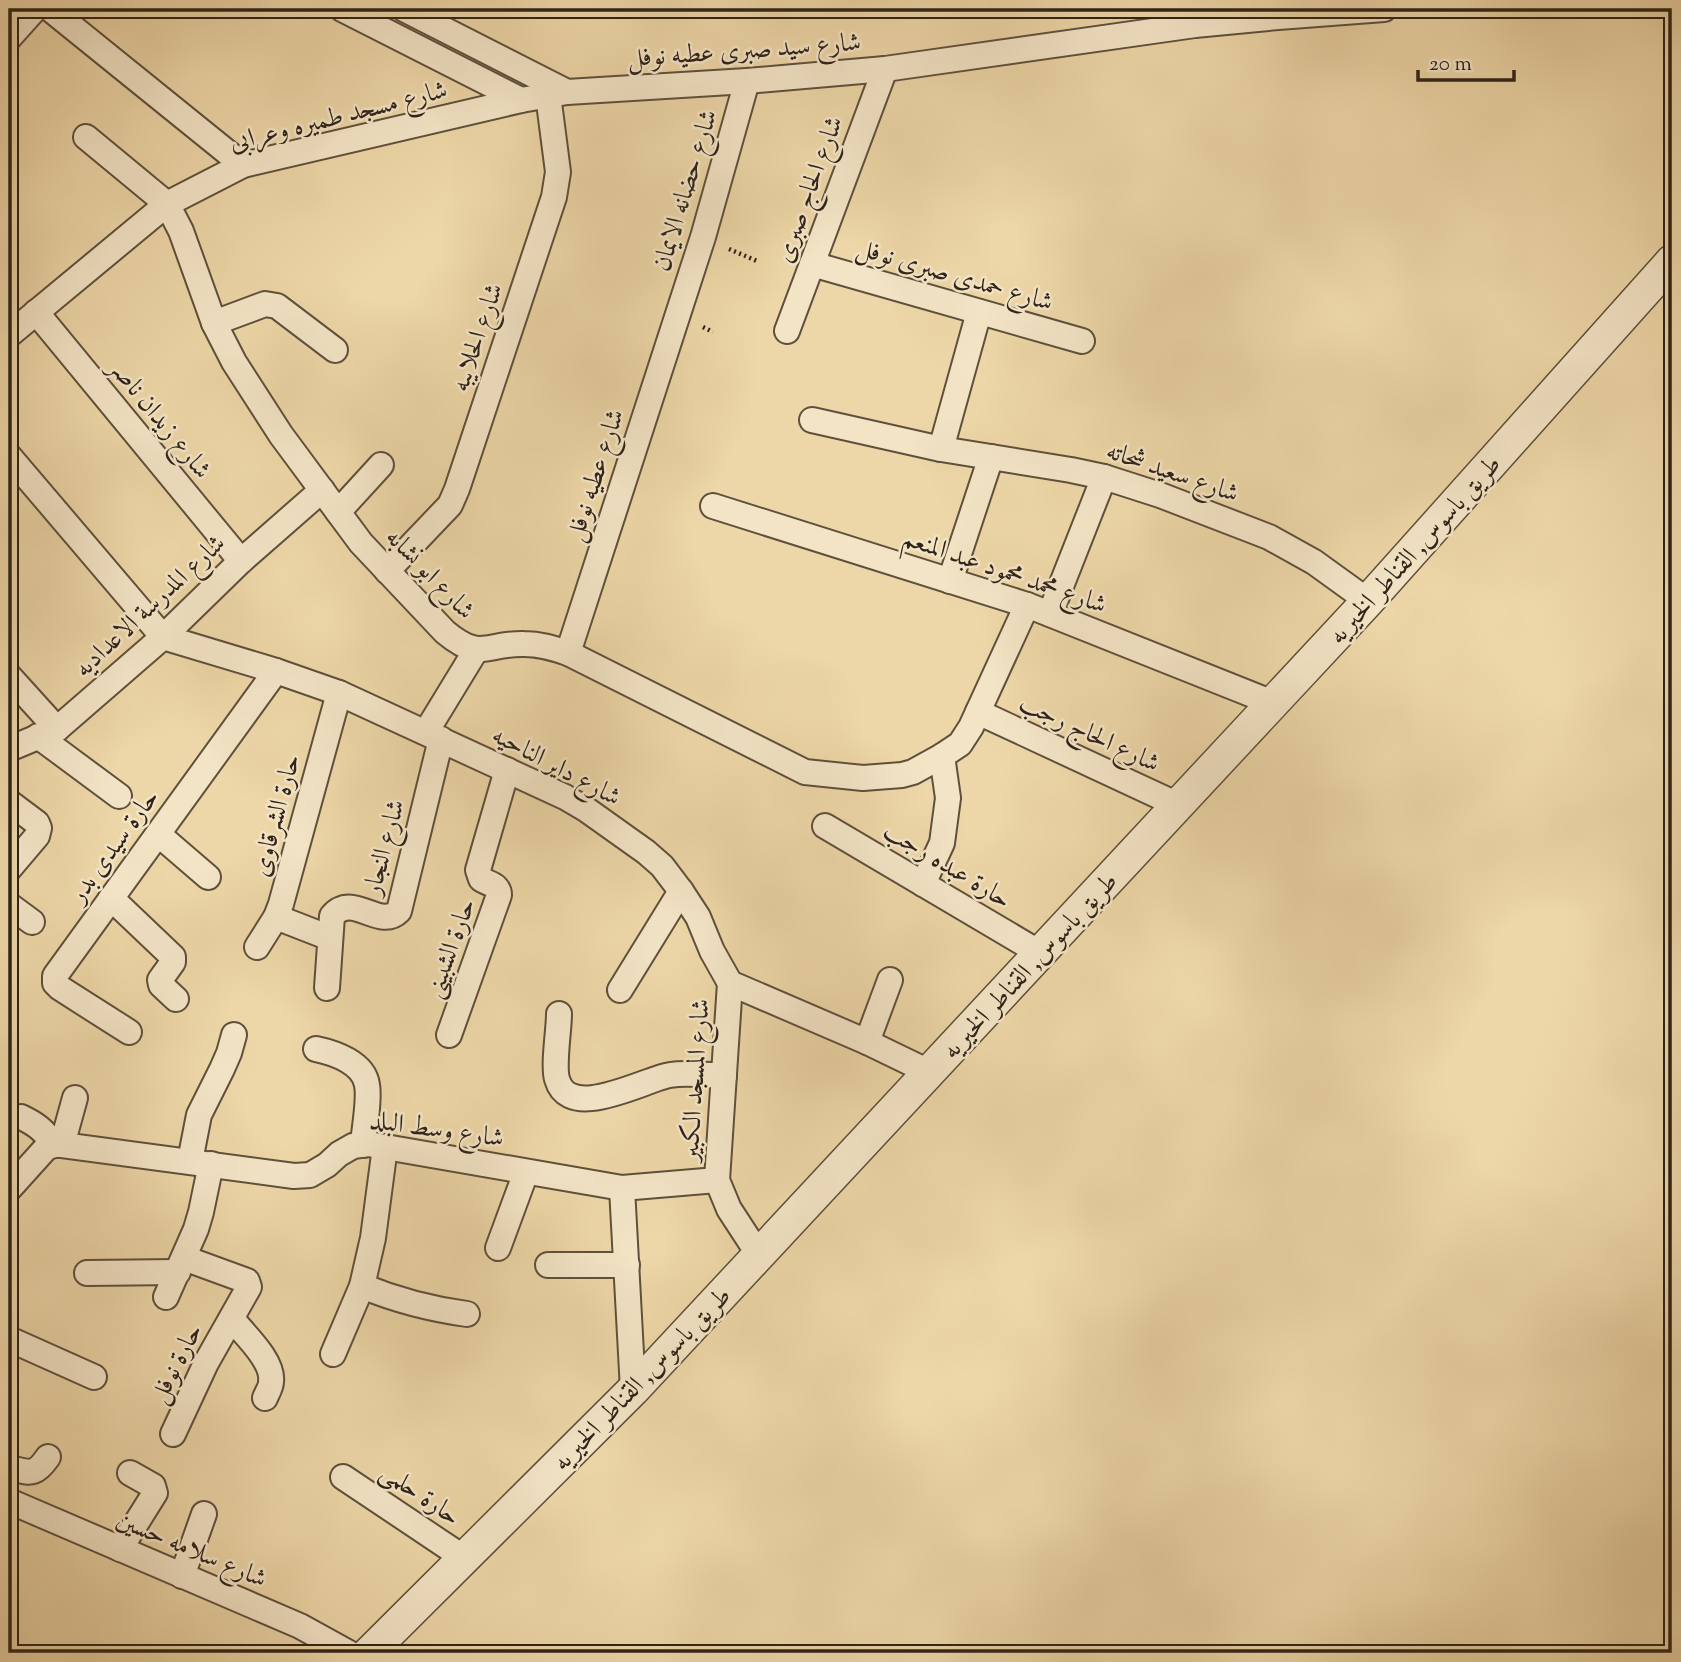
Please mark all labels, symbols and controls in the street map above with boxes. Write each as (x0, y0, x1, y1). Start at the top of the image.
street label: شارع سيد صبرى عطيه نوفل (626, 25, 862, 79)
scale bar (1418, 38, 1515, 82)
text: 20 m (1429, 50, 1472, 80)
street label: شارع مسجد طميره وعرابى (226, 72, 452, 163)
street label: شارع حضانه الايمان (644, 105, 729, 276)
street label: شارع الحاج صبرى (767, 111, 857, 269)
street label: شارع حمدى صبرى نوفل (851, 231, 1057, 323)
street label: شارع الحلايبه (443, 279, 515, 397)
street label: شارع زيدان ناصر (96, 349, 219, 488)
street label: شارع عطيه نوفل (558, 405, 636, 547)
street label: شارع سعيد شحاته (1101, 433, 1243, 514)
street label: طريق باسوس, القناطر الخيريه (1321, 448, 1511, 654)
street label: شارع محمد محمود عبد المنعم (896, 520, 1111, 628)
street label: شارع ابو نشابه (375, 521, 482, 630)
street label: شارع المدرسة الاعداديه (67, 527, 235, 688)
street label: شارع الحاج رجب (1011, 685, 1166, 786)
street label: شارع داير الناحيه (484, 718, 627, 818)
street label: حارة الشرقاوى (243, 750, 312, 881)
street label: حارة سيدى بدر (59, 782, 169, 914)
street label: شارع النجار (354, 796, 417, 903)
street label: حارة عبده رجب (876, 813, 1018, 919)
street label: طريق باسوس, القناطر الخيريه (934, 865, 1127, 1068)
street label: حارة الشبينى (416, 894, 486, 1004)
street label: شارع المسجد الكبير (672, 998, 722, 1166)
street label: شارع وسط البلد (367, 1103, 506, 1159)
street label: طريق باسوس, القناطر الخيريه (545, 1279, 741, 1480)
street label: حارة نوفل (141, 1318, 213, 1411)
street label: حارة حلمى (372, 1454, 467, 1536)
street label: شارع سلامه حسين (110, 1502, 272, 1600)

